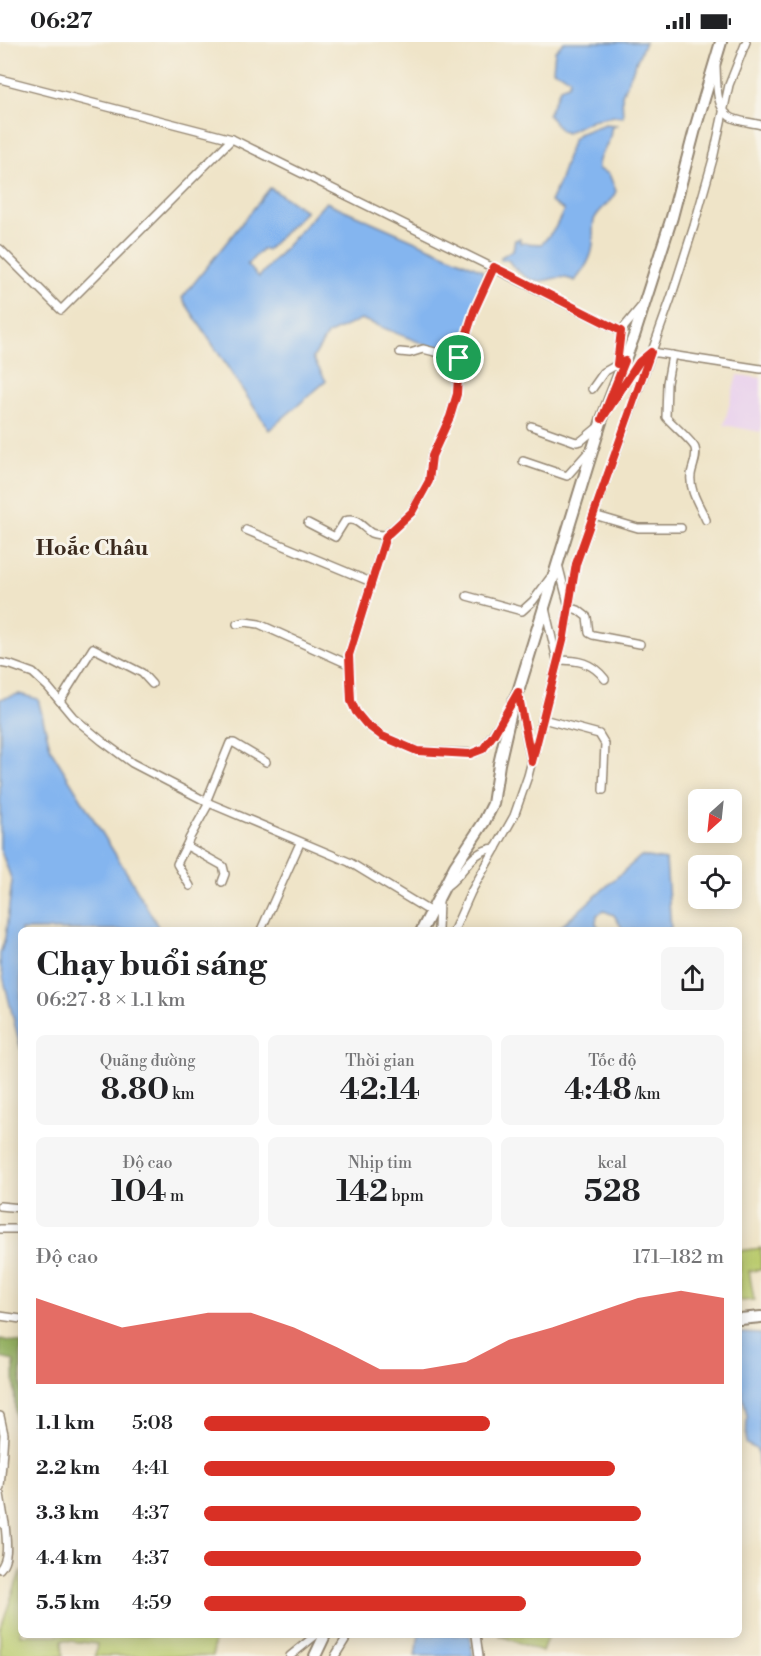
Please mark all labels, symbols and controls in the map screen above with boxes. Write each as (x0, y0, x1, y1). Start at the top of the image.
text: 06:27 (30, 8, 92, 35)
pin (433, 332, 484, 383)
icon: arrive (442, 341, 475, 374)
district label: Hoắc Châu (36, 535, 149, 562)
north arrow (688, 789, 742, 843)
map controls (688, 789, 742, 909)
button: locate (688, 855, 742, 909)
text: Chạy buổi sáng (36, 945, 267, 986)
button: share (661, 947, 724, 1010)
text: 06:27 · 8 × 1.1 km (36, 988, 185, 1013)
text: Quãng đường (100, 1051, 196, 1071)
text: Thời gian (345, 1051, 415, 1071)
text: Tốc độ (588, 1051, 636, 1071)
text: 8.80 (101, 1071, 169, 1109)
text: 42:14 (340, 1071, 420, 1109)
text: 4:48 (564, 1071, 632, 1109)
text: km (169, 1084, 195, 1104)
text: /km (632, 1084, 660, 1104)
text: Độ cao (123, 1153, 173, 1173)
text: Nhịp tim (348, 1153, 412, 1173)
text: kcal (598, 1153, 627, 1173)
text: 104 (111, 1173, 167, 1211)
text: 142 (336, 1173, 388, 1211)
text: 528 (584, 1173, 641, 1211)
text: m (167, 1186, 184, 1206)
text: bpm (388, 1186, 424, 1206)
text: Độ cao (36, 1245, 98, 1270)
text: 171–182 m (633, 1245, 724, 1270)
text: 1.1 km (36, 1411, 95, 1436)
text: 5:08 (132, 1411, 173, 1436)
text: 2.2 km (36, 1456, 100, 1481)
text: 4:41 (132, 1456, 169, 1481)
text: 3.3 km (36, 1501, 99, 1526)
text: 4:37 (132, 1501, 169, 1526)
text: 4.4 km (36, 1546, 102, 1571)
text: 4:37 (132, 1546, 169, 1571)
text: 5.5 km (36, 1591, 100, 1616)
text: 4:59 (132, 1591, 172, 1616)

